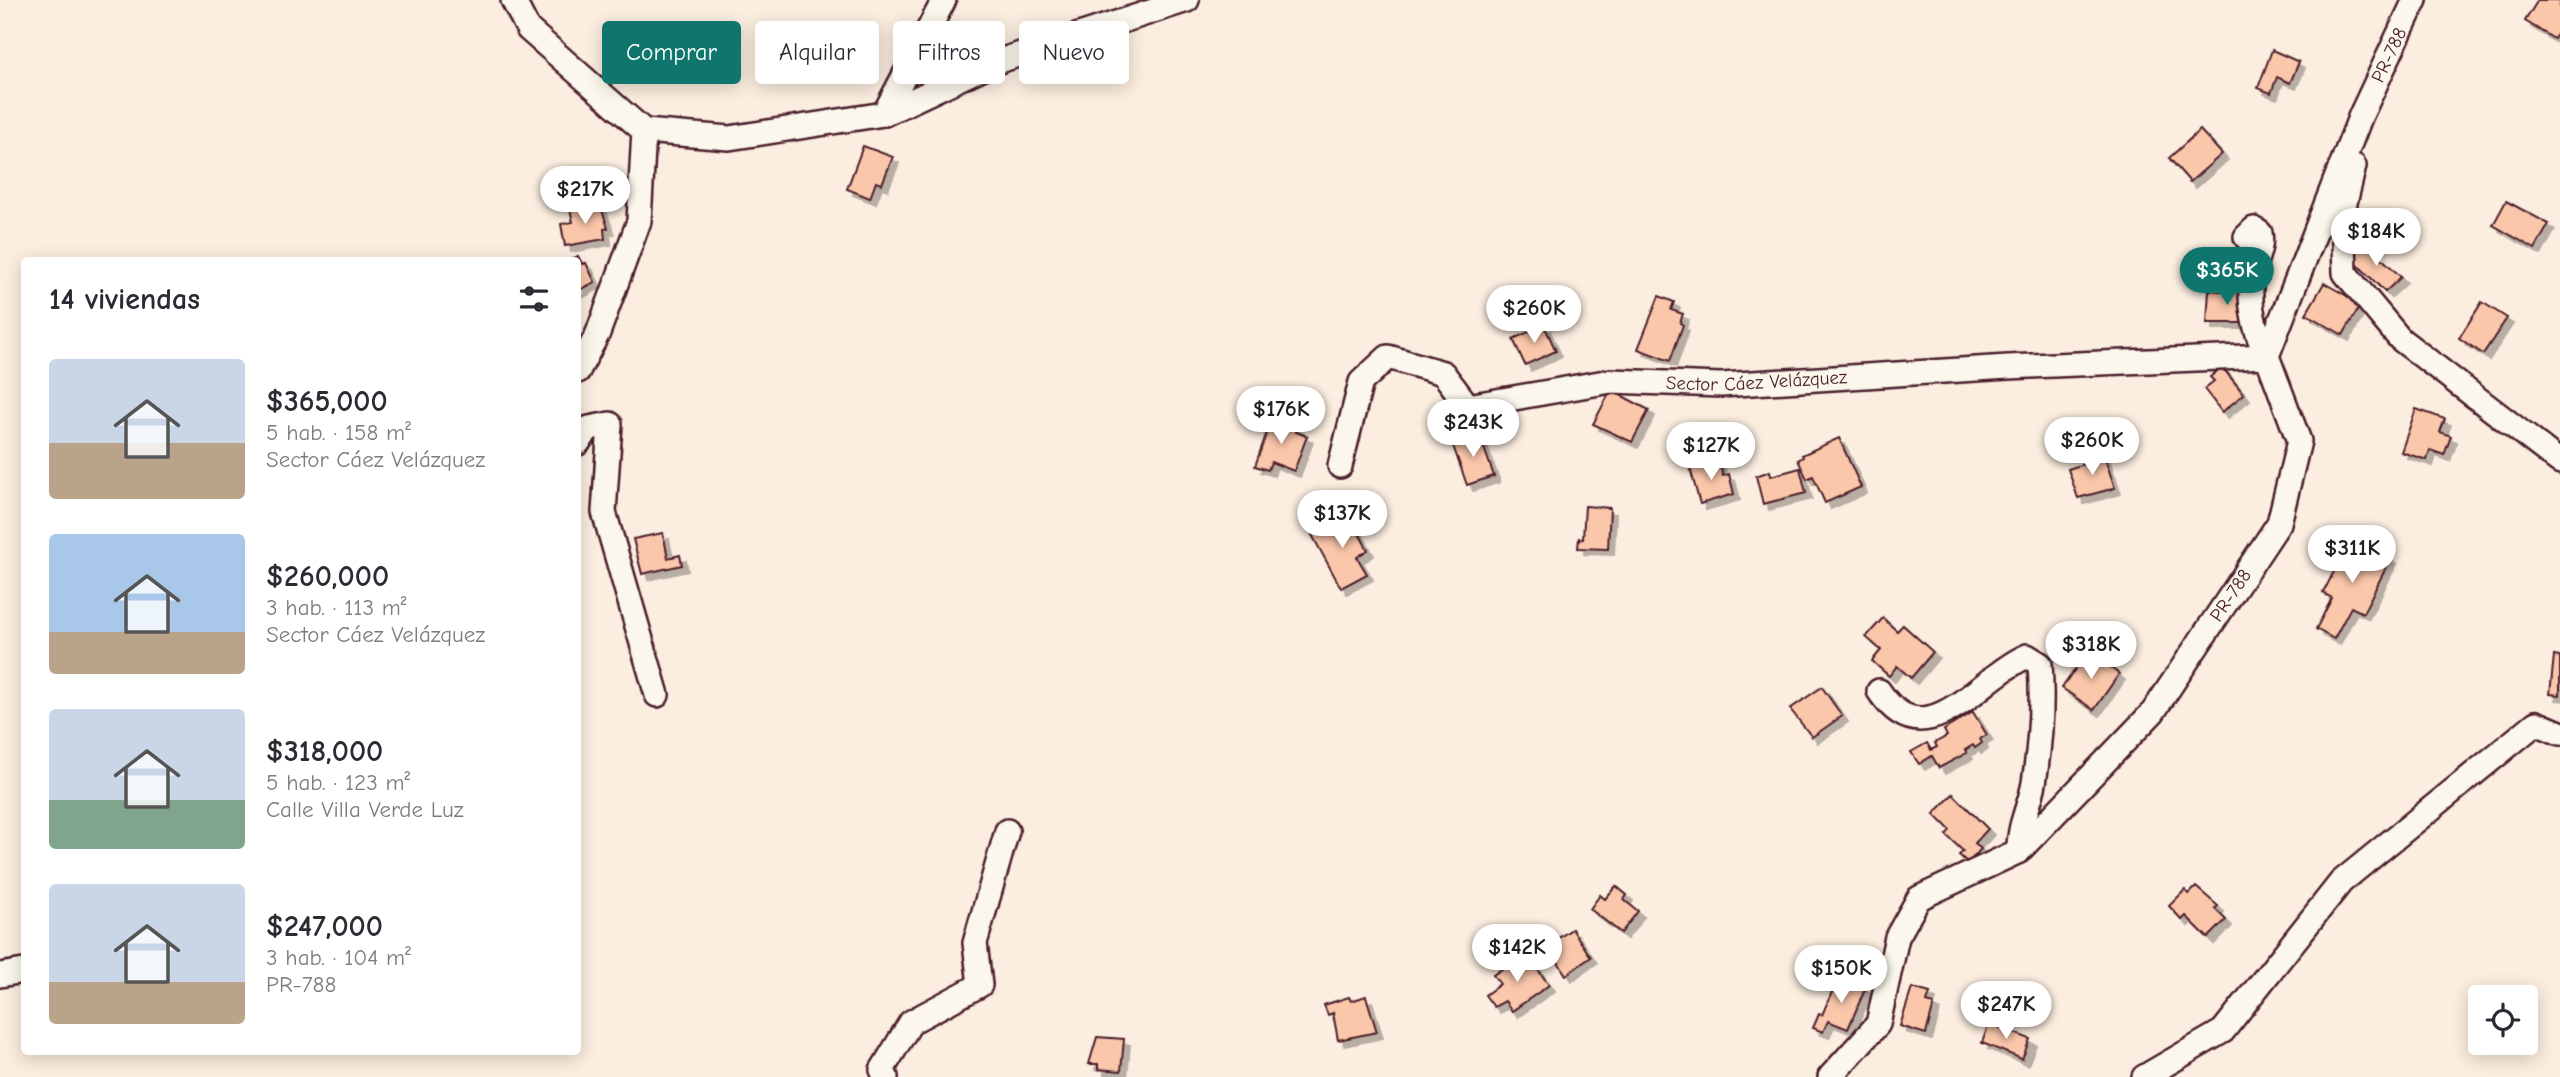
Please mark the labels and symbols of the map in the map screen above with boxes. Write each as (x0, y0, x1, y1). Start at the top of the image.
street label: PR-788 (2367, 24, 2411, 86)
pin: $217K (536, 166, 634, 226)
pin: $184K (2327, 208, 2425, 268)
pin: $365K (2178, 247, 2276, 307)
pin: $260K (1485, 286, 1583, 345)
street label: Sector Cáez Velázquez (1666, 366, 1848, 396)
pin: $176K (1232, 386, 1330, 446)
pin: $243K (1424, 400, 1522, 459)
pin: $260K (2043, 418, 2141, 477)
pin: $127K (1662, 422, 1760, 482)
pin: $137K (1293, 490, 1391, 550)
pin: $311K (2303, 526, 2401, 585)
street label: PR-788 (2205, 565, 2256, 626)
pin: $318K (2042, 622, 2140, 681)
pin: $142K (1468, 925, 1566, 984)
pin: $150K (1792, 946, 1890, 1005)
pin: $247K (1957, 982, 2055, 1041)

